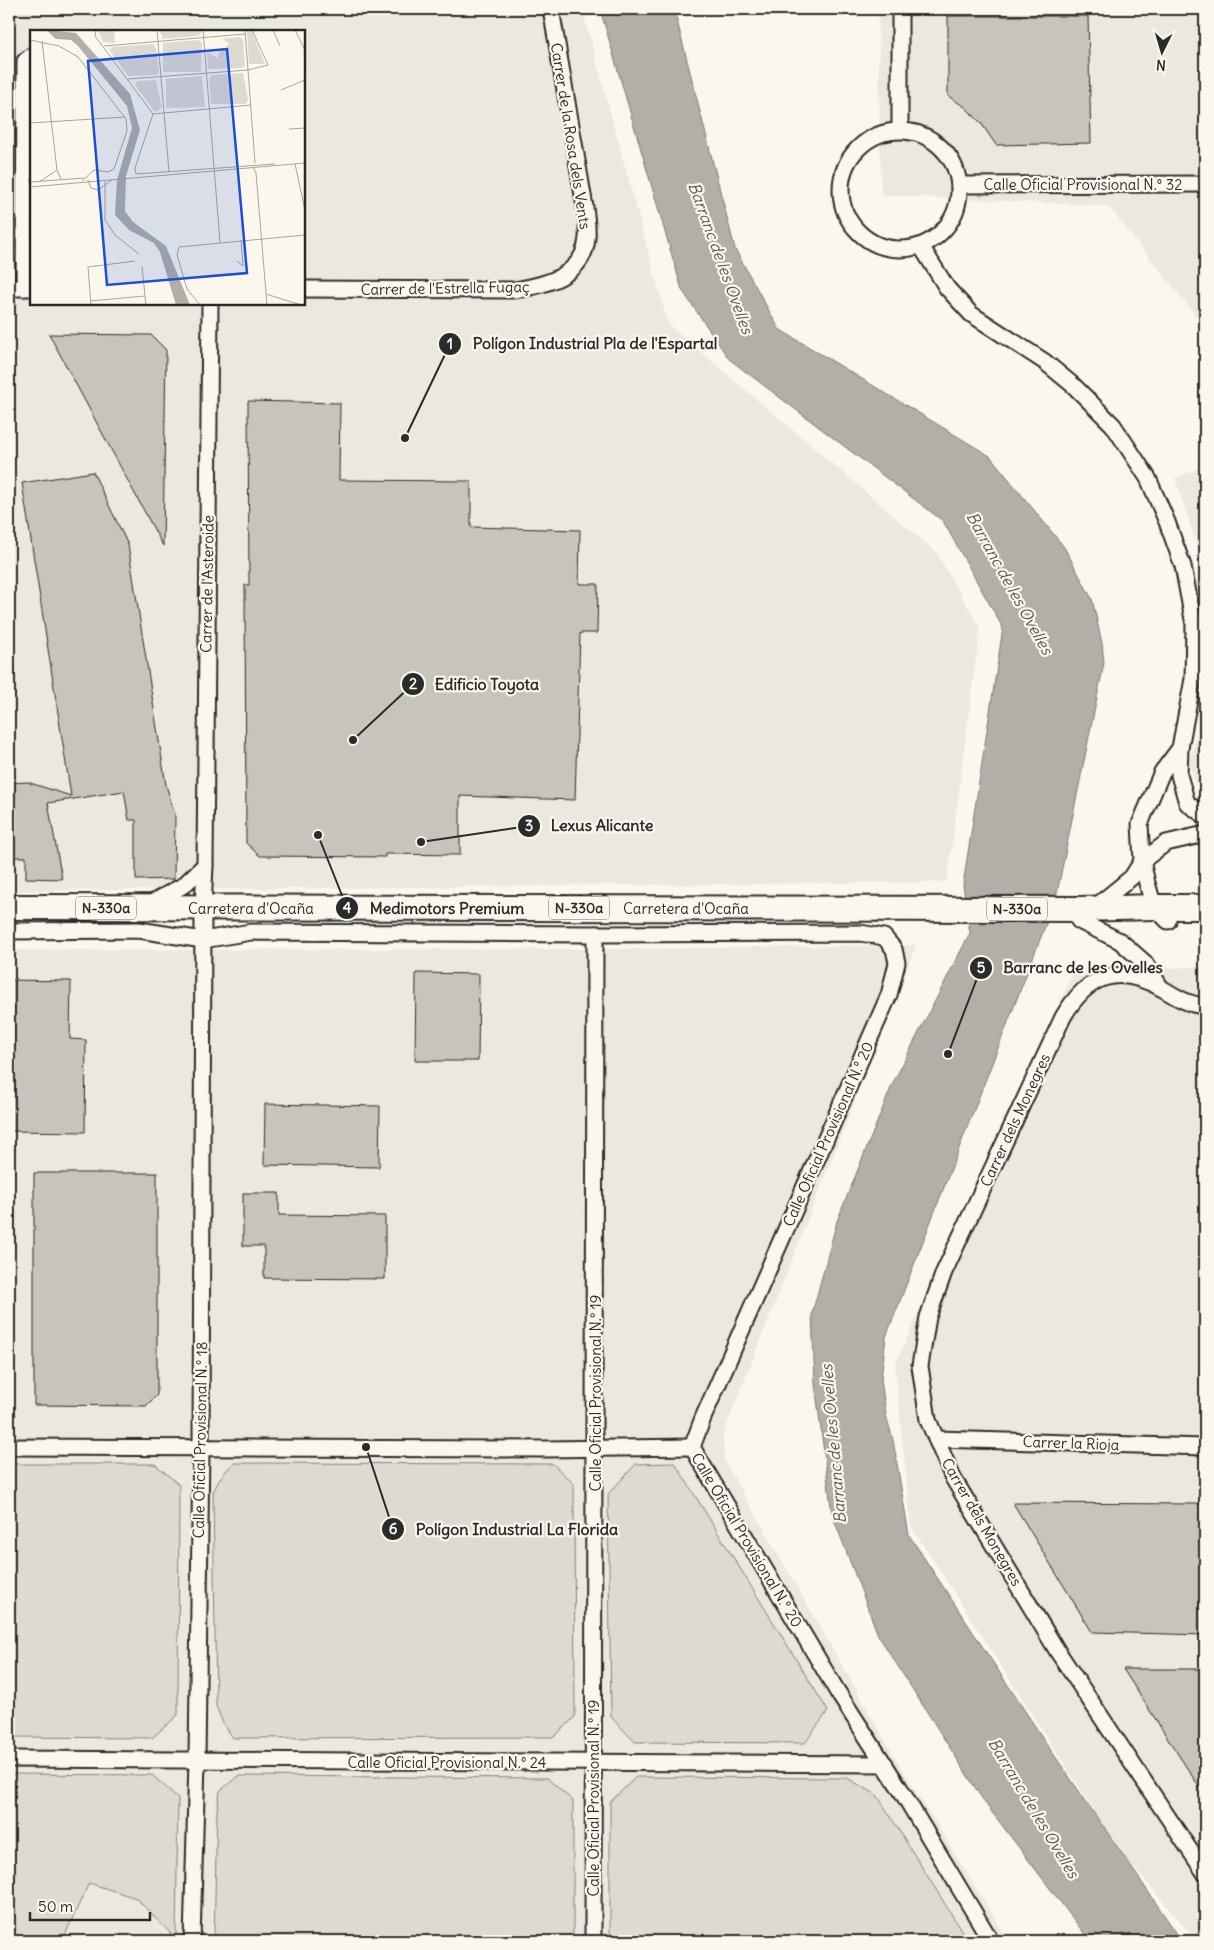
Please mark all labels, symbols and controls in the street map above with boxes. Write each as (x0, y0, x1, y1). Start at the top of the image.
north arrow (1136, 28, 1186, 78)
inset map (30, 30, 305, 305)
street label: Carrer de la Rosa dels Vents (547, 41, 595, 231)
text: N (1155, 56, 1166, 74)
street label: Calle Oficial Provisional N.º 32 (983, 175, 1183, 194)
water label: Barranc de les Ovelles (684, 180, 758, 337)
street label: Carrer de l'Estrella Fugaç (360, 277, 530, 299)
callout: Polígon Industrial Pla de l'Espartal (438, 328, 727, 359)
text: Polígon Industrial Pla de l'Espartal (473, 333, 717, 354)
text: 1 (447, 334, 453, 353)
water label: Barranc de les Ovelles (963, 508, 1058, 658)
street label: Carrer de l'Asteroide (196, 515, 218, 653)
callout: Edificio Toyota (400, 669, 550, 700)
text: 2 (409, 674, 417, 693)
text: Edificio Toyota (435, 674, 539, 695)
callout: Lexus Alicante (516, 810, 664, 841)
text: Lexus Alicante (551, 815, 654, 835)
text: 3 (525, 816, 533, 835)
callout: Medimotors Premium (335, 893, 535, 924)
road number: N-330a (76, 896, 136, 920)
road number: N-330a (549, 896, 609, 920)
text: 4 (343, 898, 352, 917)
text: Medimotors Premium (370, 898, 524, 918)
road number: N-330a (987, 898, 1047, 921)
street label: Carretera d'Ocaña (188, 899, 314, 918)
street label: Carretera d'Ocaña (623, 899, 749, 918)
callout: Barranc de les Ovelles (968, 952, 1173, 983)
text: Barranc de les Ovelles (1003, 957, 1163, 977)
text: 5 (977, 958, 986, 977)
street label: Calle Oficial Provisional N.º 20 (779, 1039, 877, 1229)
street label: Carrer dels Monegres (976, 1050, 1054, 1190)
street label: Calle Oficial Provisional N.º 19 (586, 1295, 605, 1491)
street label: Calle Oficial Provisional N.º 18 (189, 1341, 211, 1539)
water label: Barranc de les Ovelles (816, 1363, 850, 1524)
street label: Carrer la Rioja (1022, 1432, 1120, 1454)
street label: Calle Oficial Provisional N.º 20 (687, 1449, 807, 1631)
street label: Carrer dels Monegres (938, 1455, 1026, 1590)
callout: Polígon Industrial La Florida (381, 1513, 628, 1544)
text: 6 (389, 1519, 398, 1538)
text: Polígon Industrial La Florida (416, 1519, 618, 1540)
street label: Calle Oficial Provisional N.º 19 (584, 1700, 603, 1896)
water label: Barranc de les Ovelles (984, 1734, 1084, 1882)
street label: Calle Oficial Provisional N.º 24 (348, 1753, 547, 1772)
scale bar (30, 1890, 150, 1922)
text: 50 m (38, 1897, 73, 1916)

